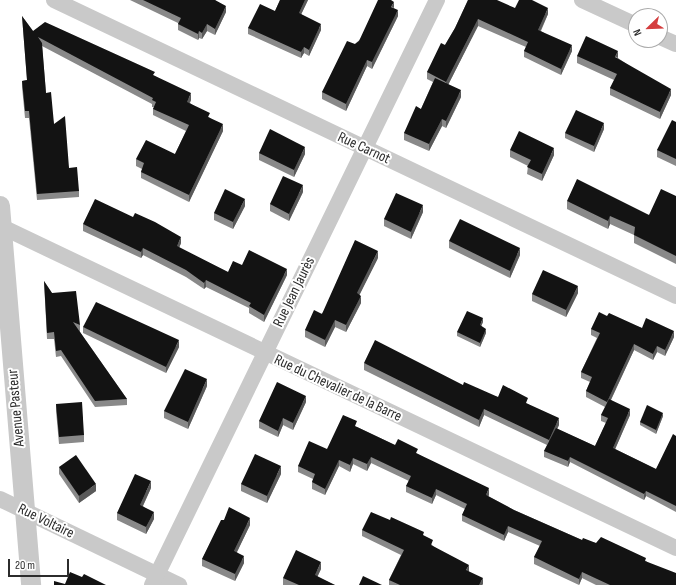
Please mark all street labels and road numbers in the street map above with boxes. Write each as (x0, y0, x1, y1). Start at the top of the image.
street label: Rue Carnot (335, 128, 393, 168)
street label: Rue Jean Jaurès (269, 254, 319, 330)
street label: Rue du Chevalier de la Barre (271, 351, 405, 425)
street label: Avenue Pasteur (4, 369, 28, 447)
street label: Rue Voltaire (15, 500, 77, 542)

